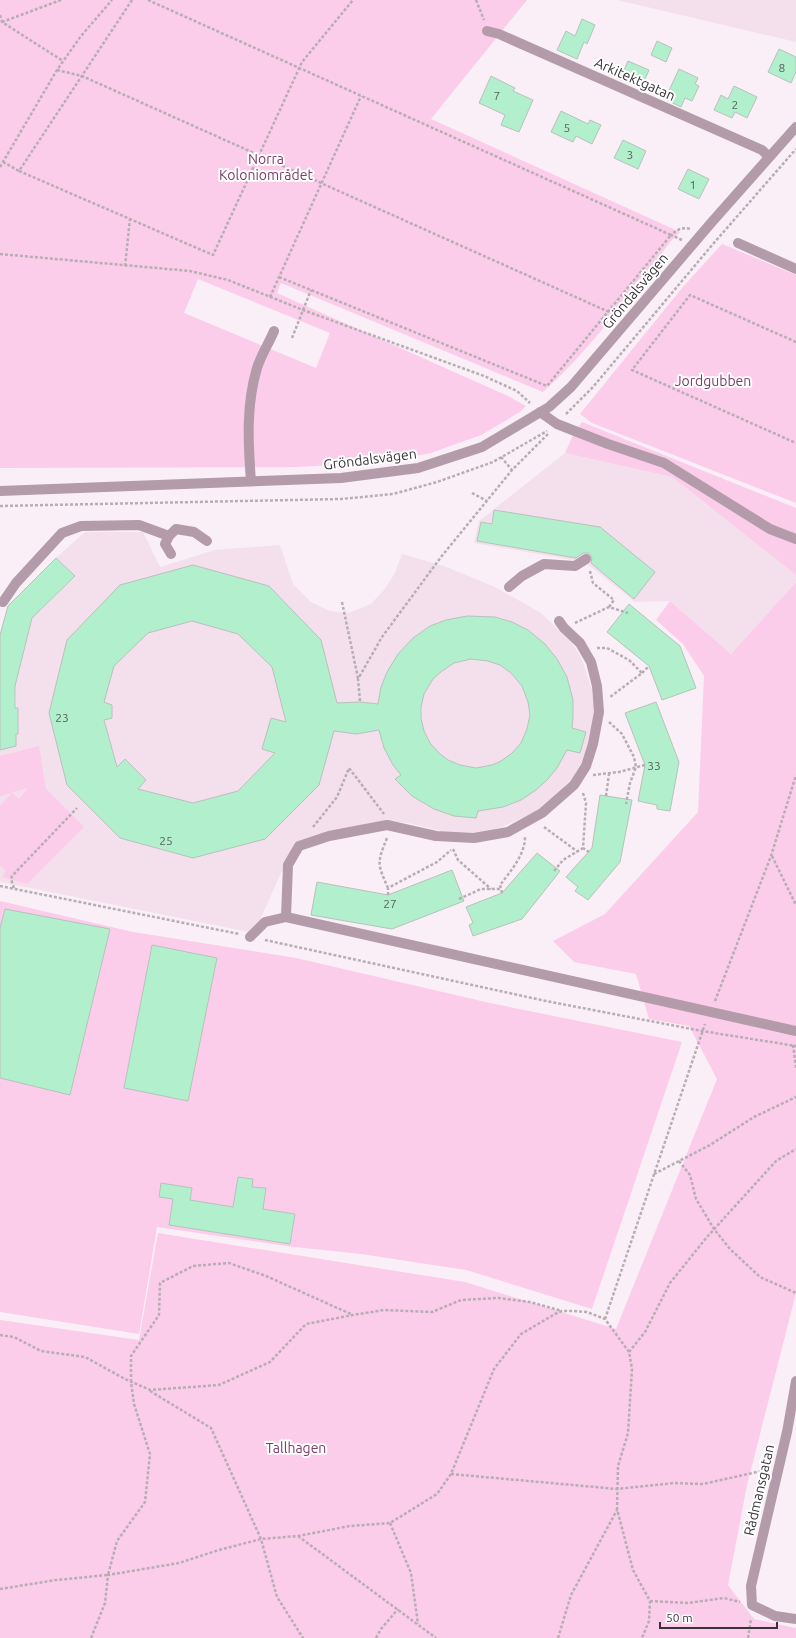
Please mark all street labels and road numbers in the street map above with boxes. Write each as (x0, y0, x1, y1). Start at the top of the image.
street label: Arkitektgatan (592, 54, 678, 104)
street label: Gröndalsvägen (599, 250, 671, 332)
street label: Gröndalsvägen (323, 445, 417, 473)
street label: Rådmansgatan (741, 1443, 777, 1537)

